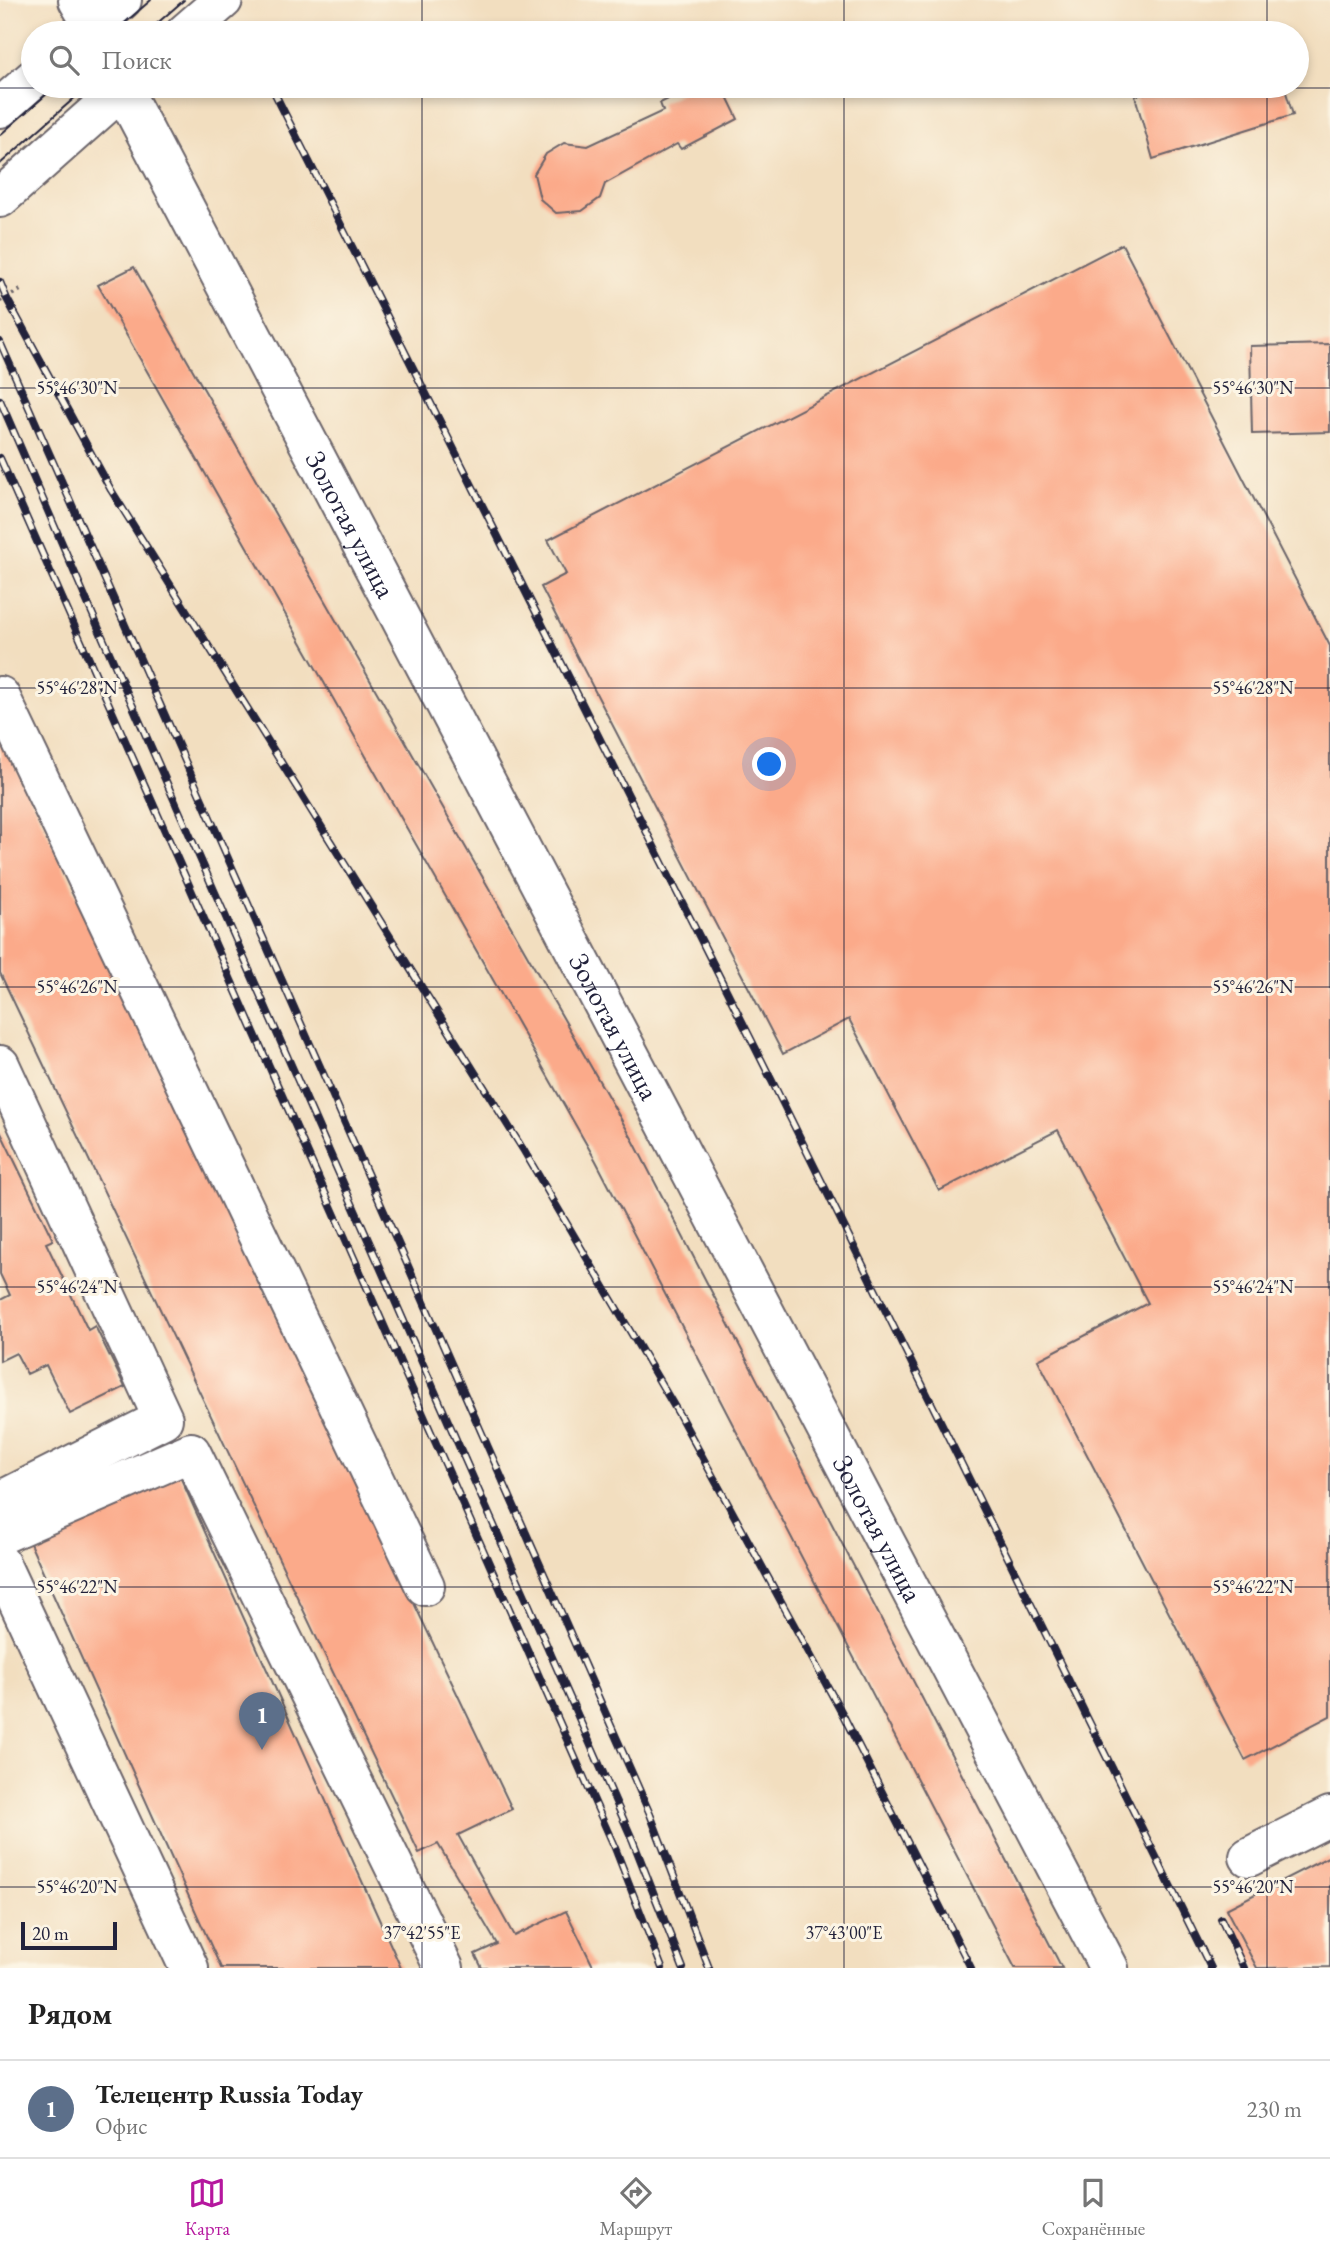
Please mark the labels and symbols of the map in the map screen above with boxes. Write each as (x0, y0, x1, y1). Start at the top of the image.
text: 55°46'30"N (37, 376, 118, 399)
text: 55°46'30"N (1213, 376, 1294, 399)
street label: Золотая улица (298, 445, 405, 605)
text: 55°46'28"N (37, 676, 118, 699)
text: 55°46'28"N (1213, 676, 1294, 699)
your location (752, 747, 786, 781)
street label: Золотая улица (561, 947, 668, 1107)
text: 55°46'26"N (37, 975, 118, 998)
text: 55°46'26"N (1213, 975, 1294, 998)
text: 55°46'24"N (37, 1275, 118, 1298)
text: 55°46'24"N (1213, 1275, 1294, 1298)
street label: Золотая улица (825, 1449, 932, 1609)
text: 55°46'22"N (37, 1575, 118, 1598)
text: 55°46'22"N (1213, 1575, 1294, 1598)
pin: 1 (239, 1692, 285, 1750)
text: 55°46'20"N (37, 1875, 118, 1898)
text: 55°46'20"N (1213, 1875, 1294, 1898)
scale bar (21, 1919, 117, 1951)
text: 37°42'55"E (384, 1921, 460, 1944)
text: 37°43'00"E (806, 1921, 882, 1944)

